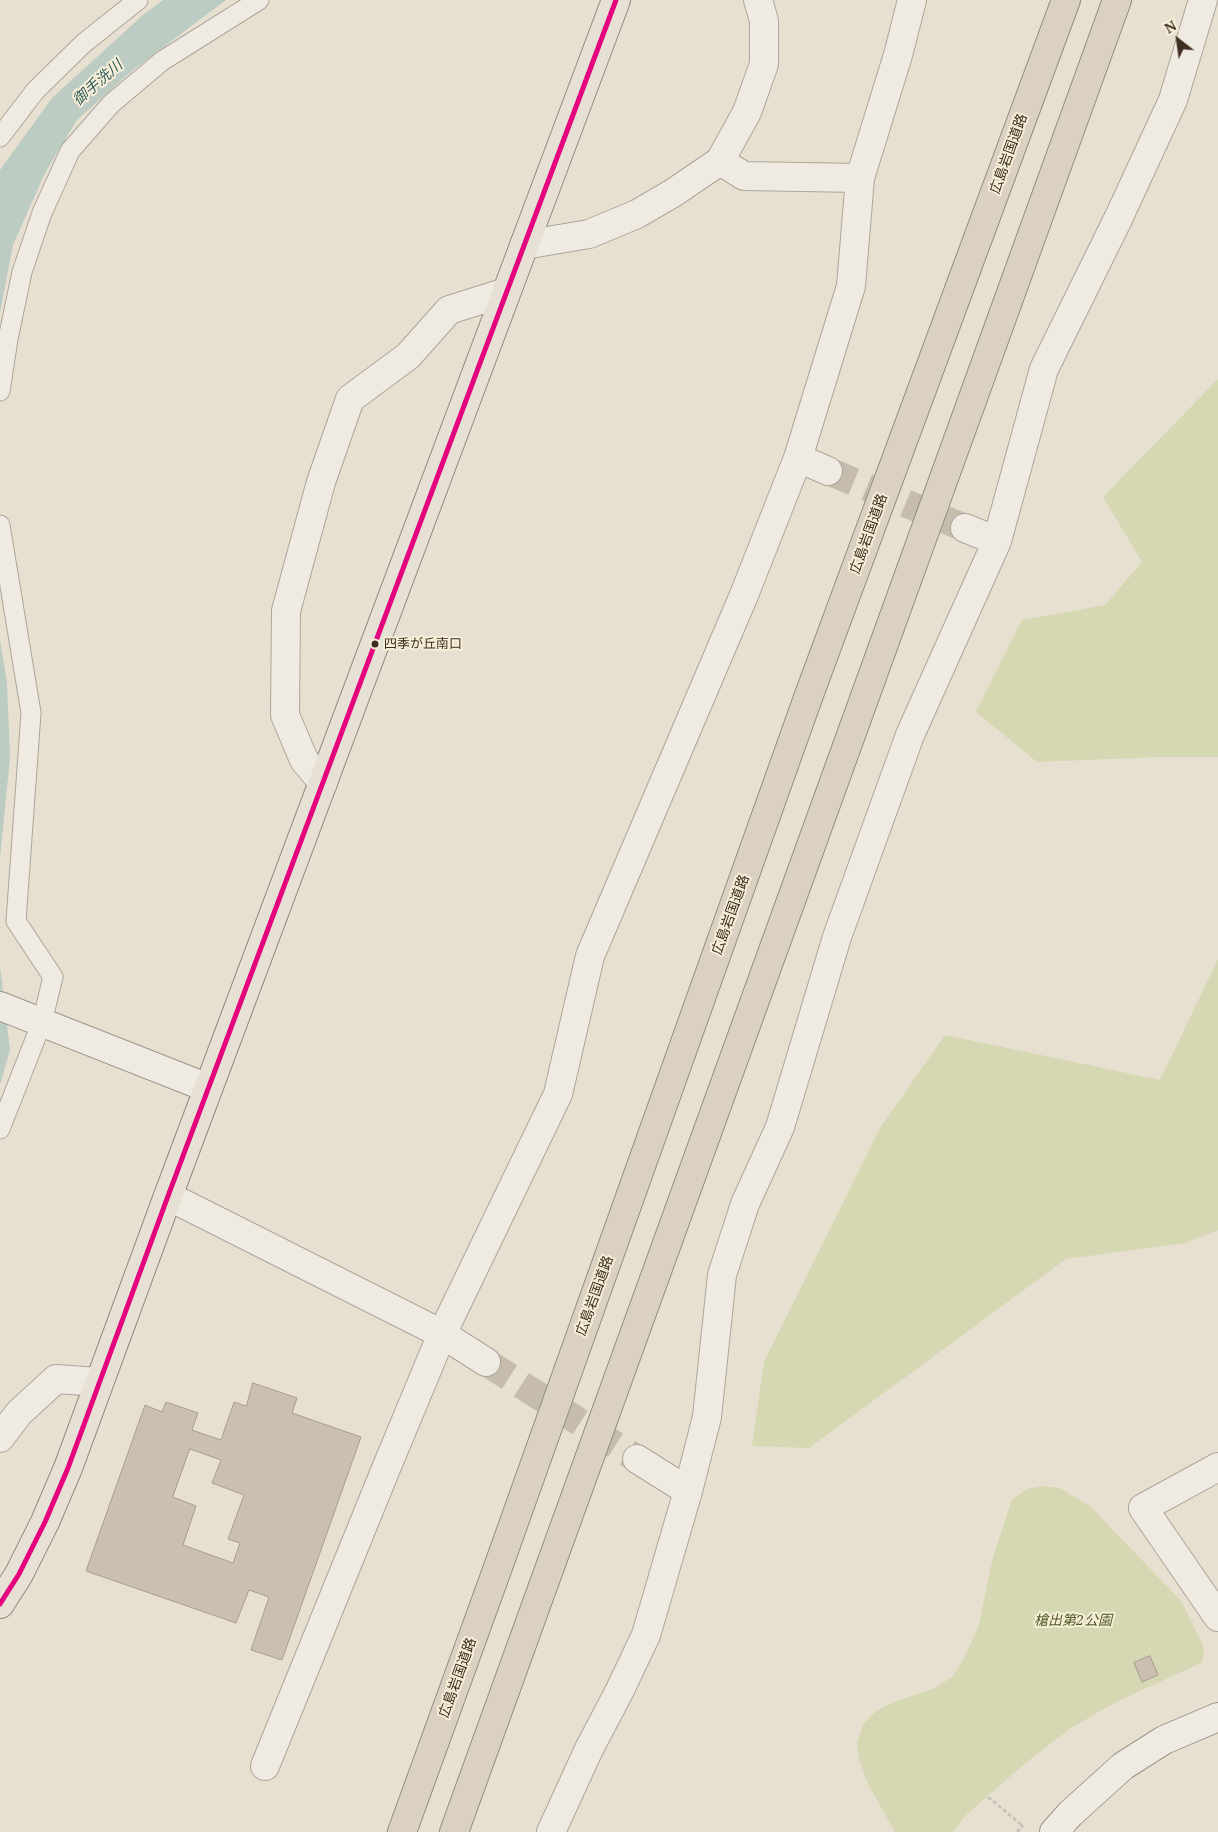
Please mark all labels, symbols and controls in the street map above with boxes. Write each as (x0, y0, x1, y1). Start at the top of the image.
north arrow (1153, 15, 1203, 65)
text: N (1161, 16, 1180, 38)
water label: 御手洗川 (69, 57, 127, 109)
street label: 広島岩国道路 (987, 112, 1031, 196)
street label: 広島岩国道路 (847, 492, 891, 576)
place label: 四季が丘南口 (384, 636, 462, 652)
marker: 四季が丘南口 (370, 639, 380, 649)
street label: 広島岩国道路 (709, 873, 753, 957)
street label: 広島岩国道路 (573, 1254, 617, 1338)
park label: 槍出第2公園 (1034, 1613, 1112, 1629)
street label: 広島岩国道路 (436, 1636, 480, 1720)

